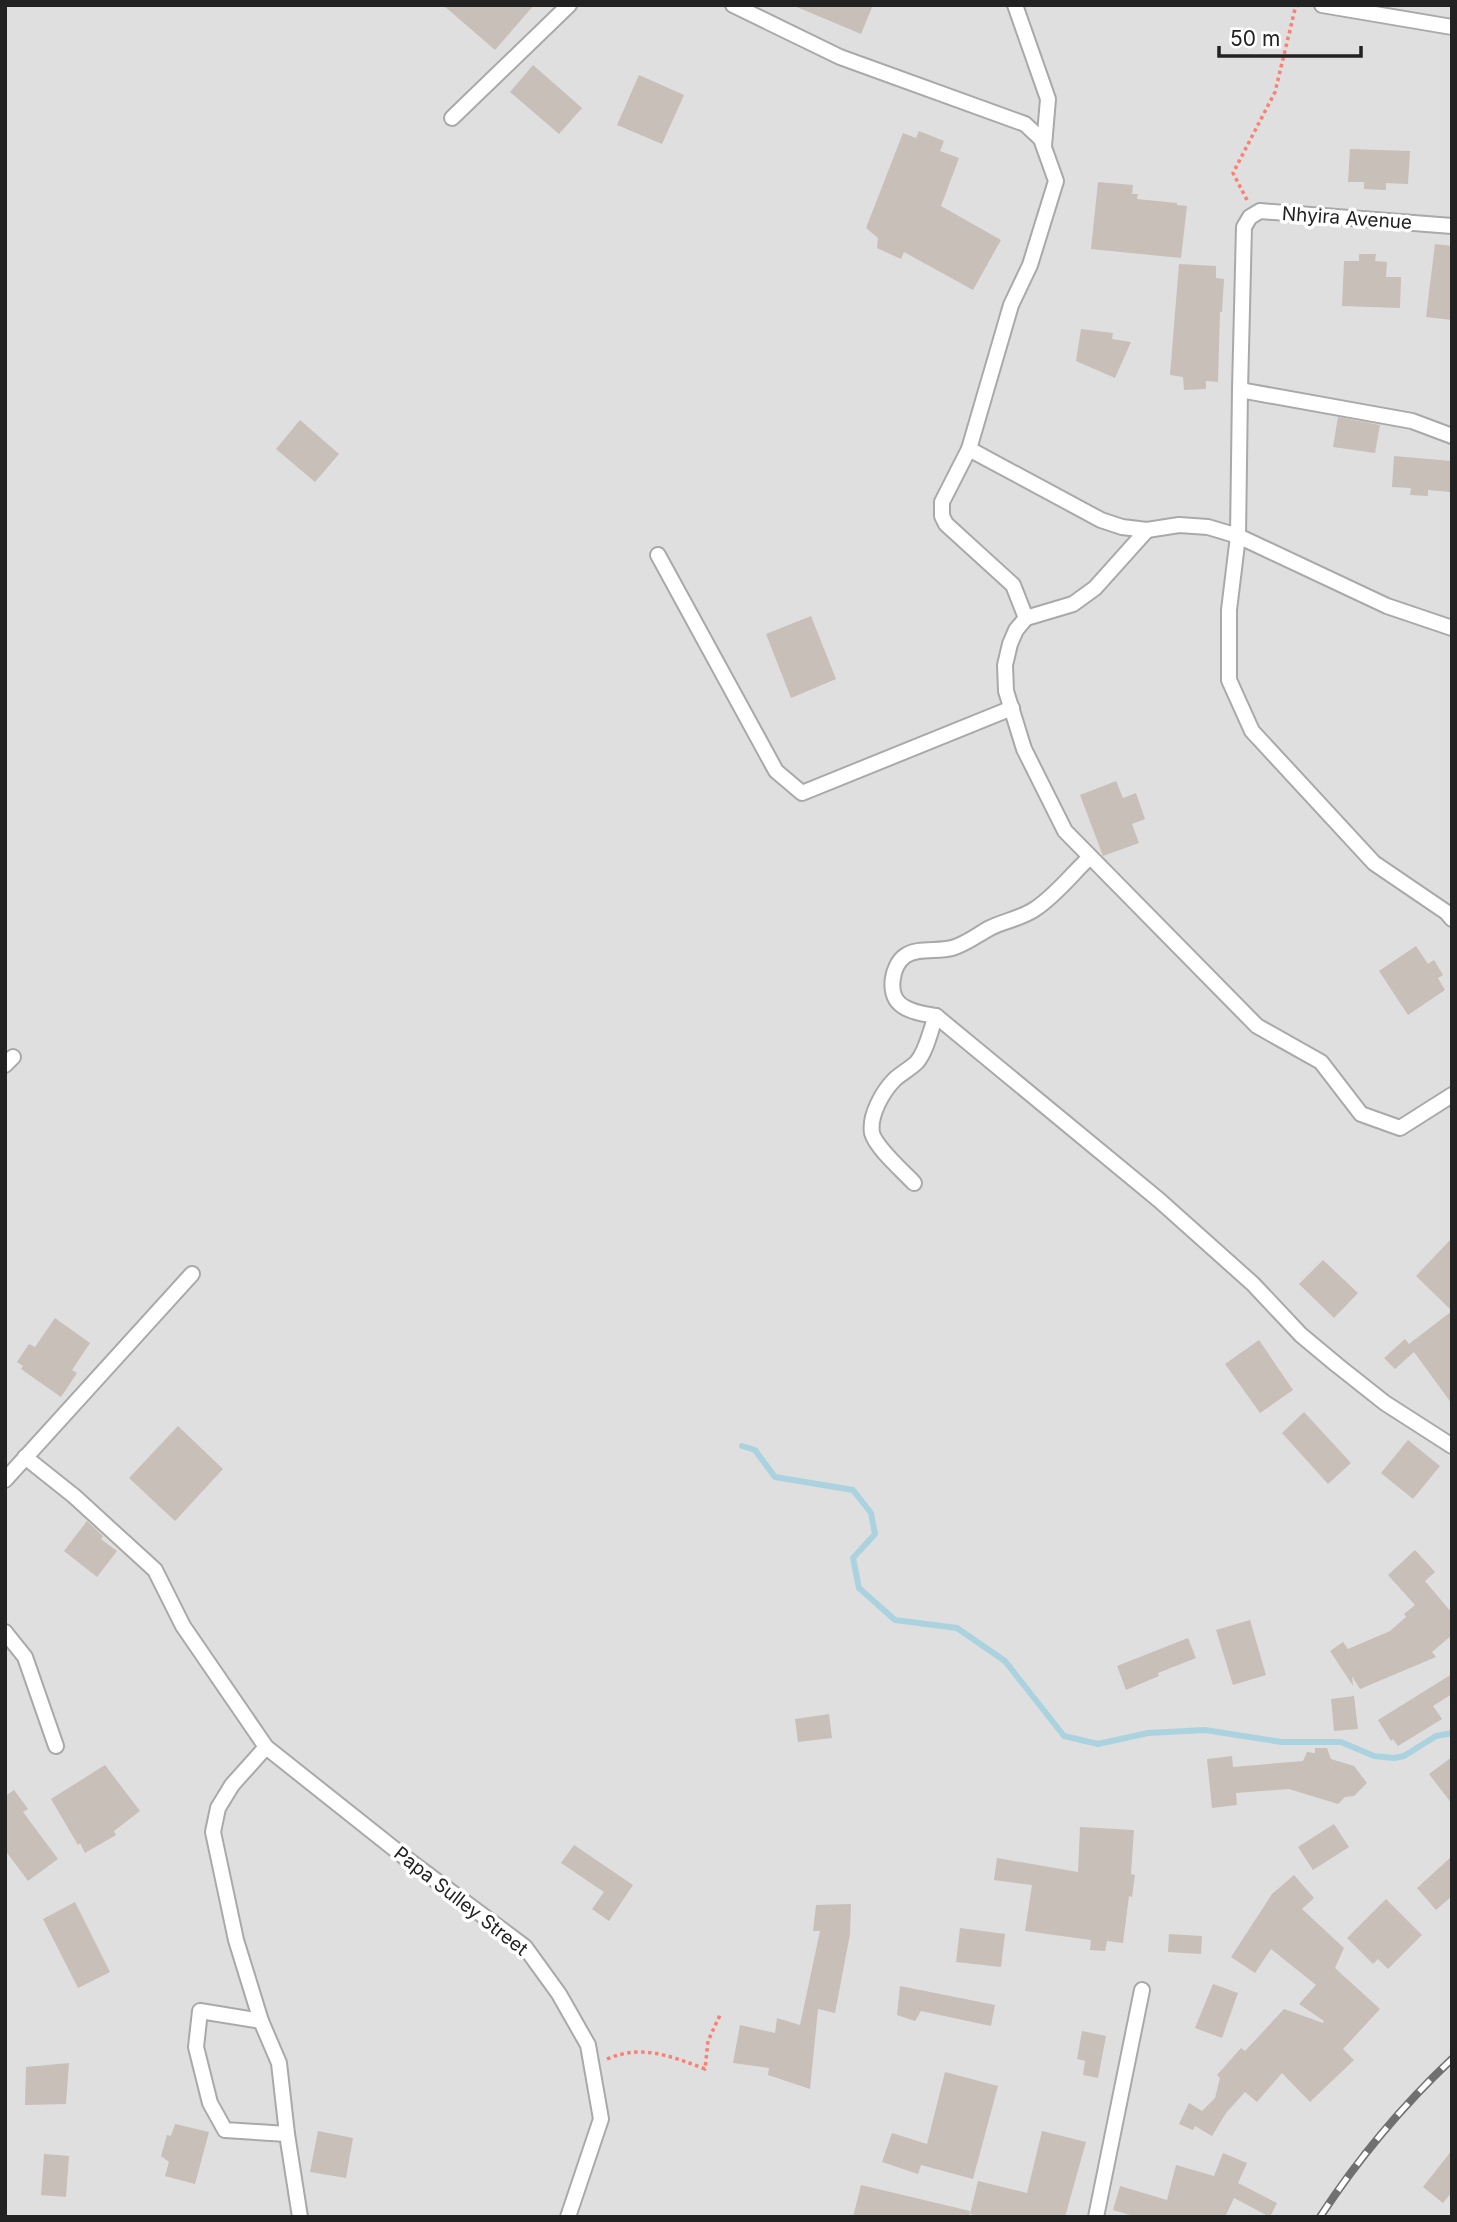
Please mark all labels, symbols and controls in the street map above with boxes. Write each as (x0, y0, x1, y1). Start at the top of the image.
scale bar (1219, 14, 1361, 58)
text: 50 m (1230, 26, 1280, 51)
street label: Nhyira Avenue (1281, 202, 1413, 234)
street label: Papa Sulley Street (389, 1842, 533, 1960)

